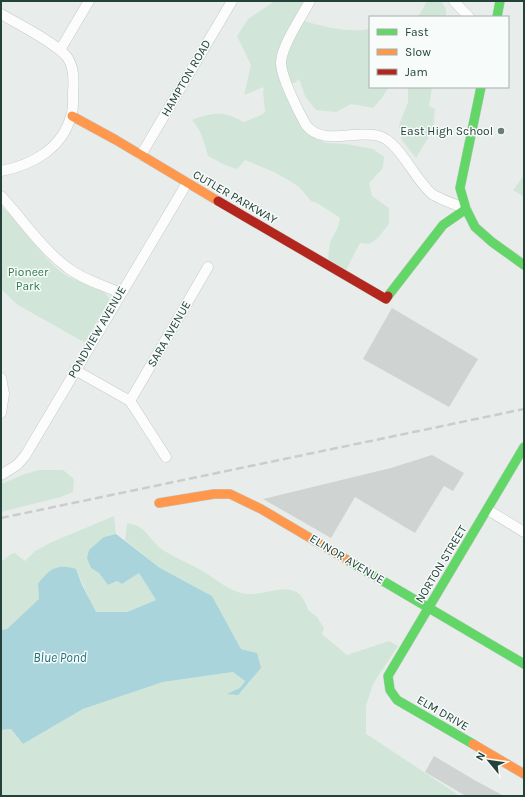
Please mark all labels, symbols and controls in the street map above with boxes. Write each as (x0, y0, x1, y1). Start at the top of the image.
legend (369, 16, 509, 88)
text: Fast (405, 25, 429, 39)
street label: HAMPTON ROAD (158, 37, 214, 119)
text: Slow (405, 45, 431, 59)
text: Jam (405, 65, 428, 79)
place label: East High School (400, 124, 493, 138)
marker: East High School (496, 126, 506, 136)
street label: CUTLER PARKWAY (190, 167, 280, 227)
park label: Pioneer Park (8, 265, 49, 293)
street label: PONDVIEW AVENUE (65, 284, 129, 380)
street label: SARA AVENUE (144, 298, 194, 370)
street label: NORTON STREET (412, 523, 470, 605)
street label: ELINOR AVENUE (307, 531, 387, 587)
water label: Blue Pond (33, 650, 87, 665)
street label: ELM DRIVE (415, 693, 471, 733)
north arrow (469, 741, 509, 781)
text: N (473, 750, 488, 763)

